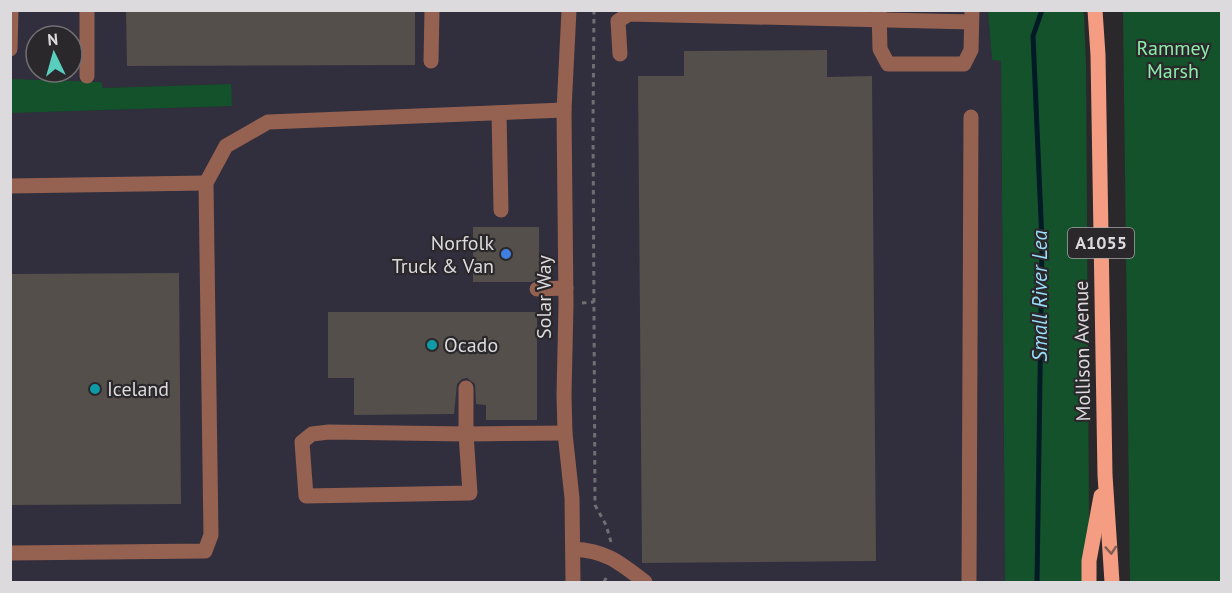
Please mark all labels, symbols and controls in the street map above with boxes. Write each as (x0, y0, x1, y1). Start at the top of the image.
north arrow (24, 24, 84, 84)
text: N (47, 29, 59, 49)
park label: Rammey Marsh (1136, 35, 1210, 84)
road number: A1055 (1068, 228, 1134, 258)
water label: Small River Lea (1026, 229, 1053, 362)
place label: Norfolk Truck & Van (392, 230, 494, 279)
marker: Norfolk Truck & Van (499, 247, 513, 261)
street label: Solar Way (531, 254, 557, 339)
street label: Mollison Avenue (1068, 280, 1096, 422)
place label: Ocado (444, 332, 498, 358)
marker: Ocado (425, 338, 439, 352)
place label: Iceland (107, 376, 169, 402)
marker: Iceland (88, 382, 102, 396)
one-way arrow (1104, 545, 1117, 554)

